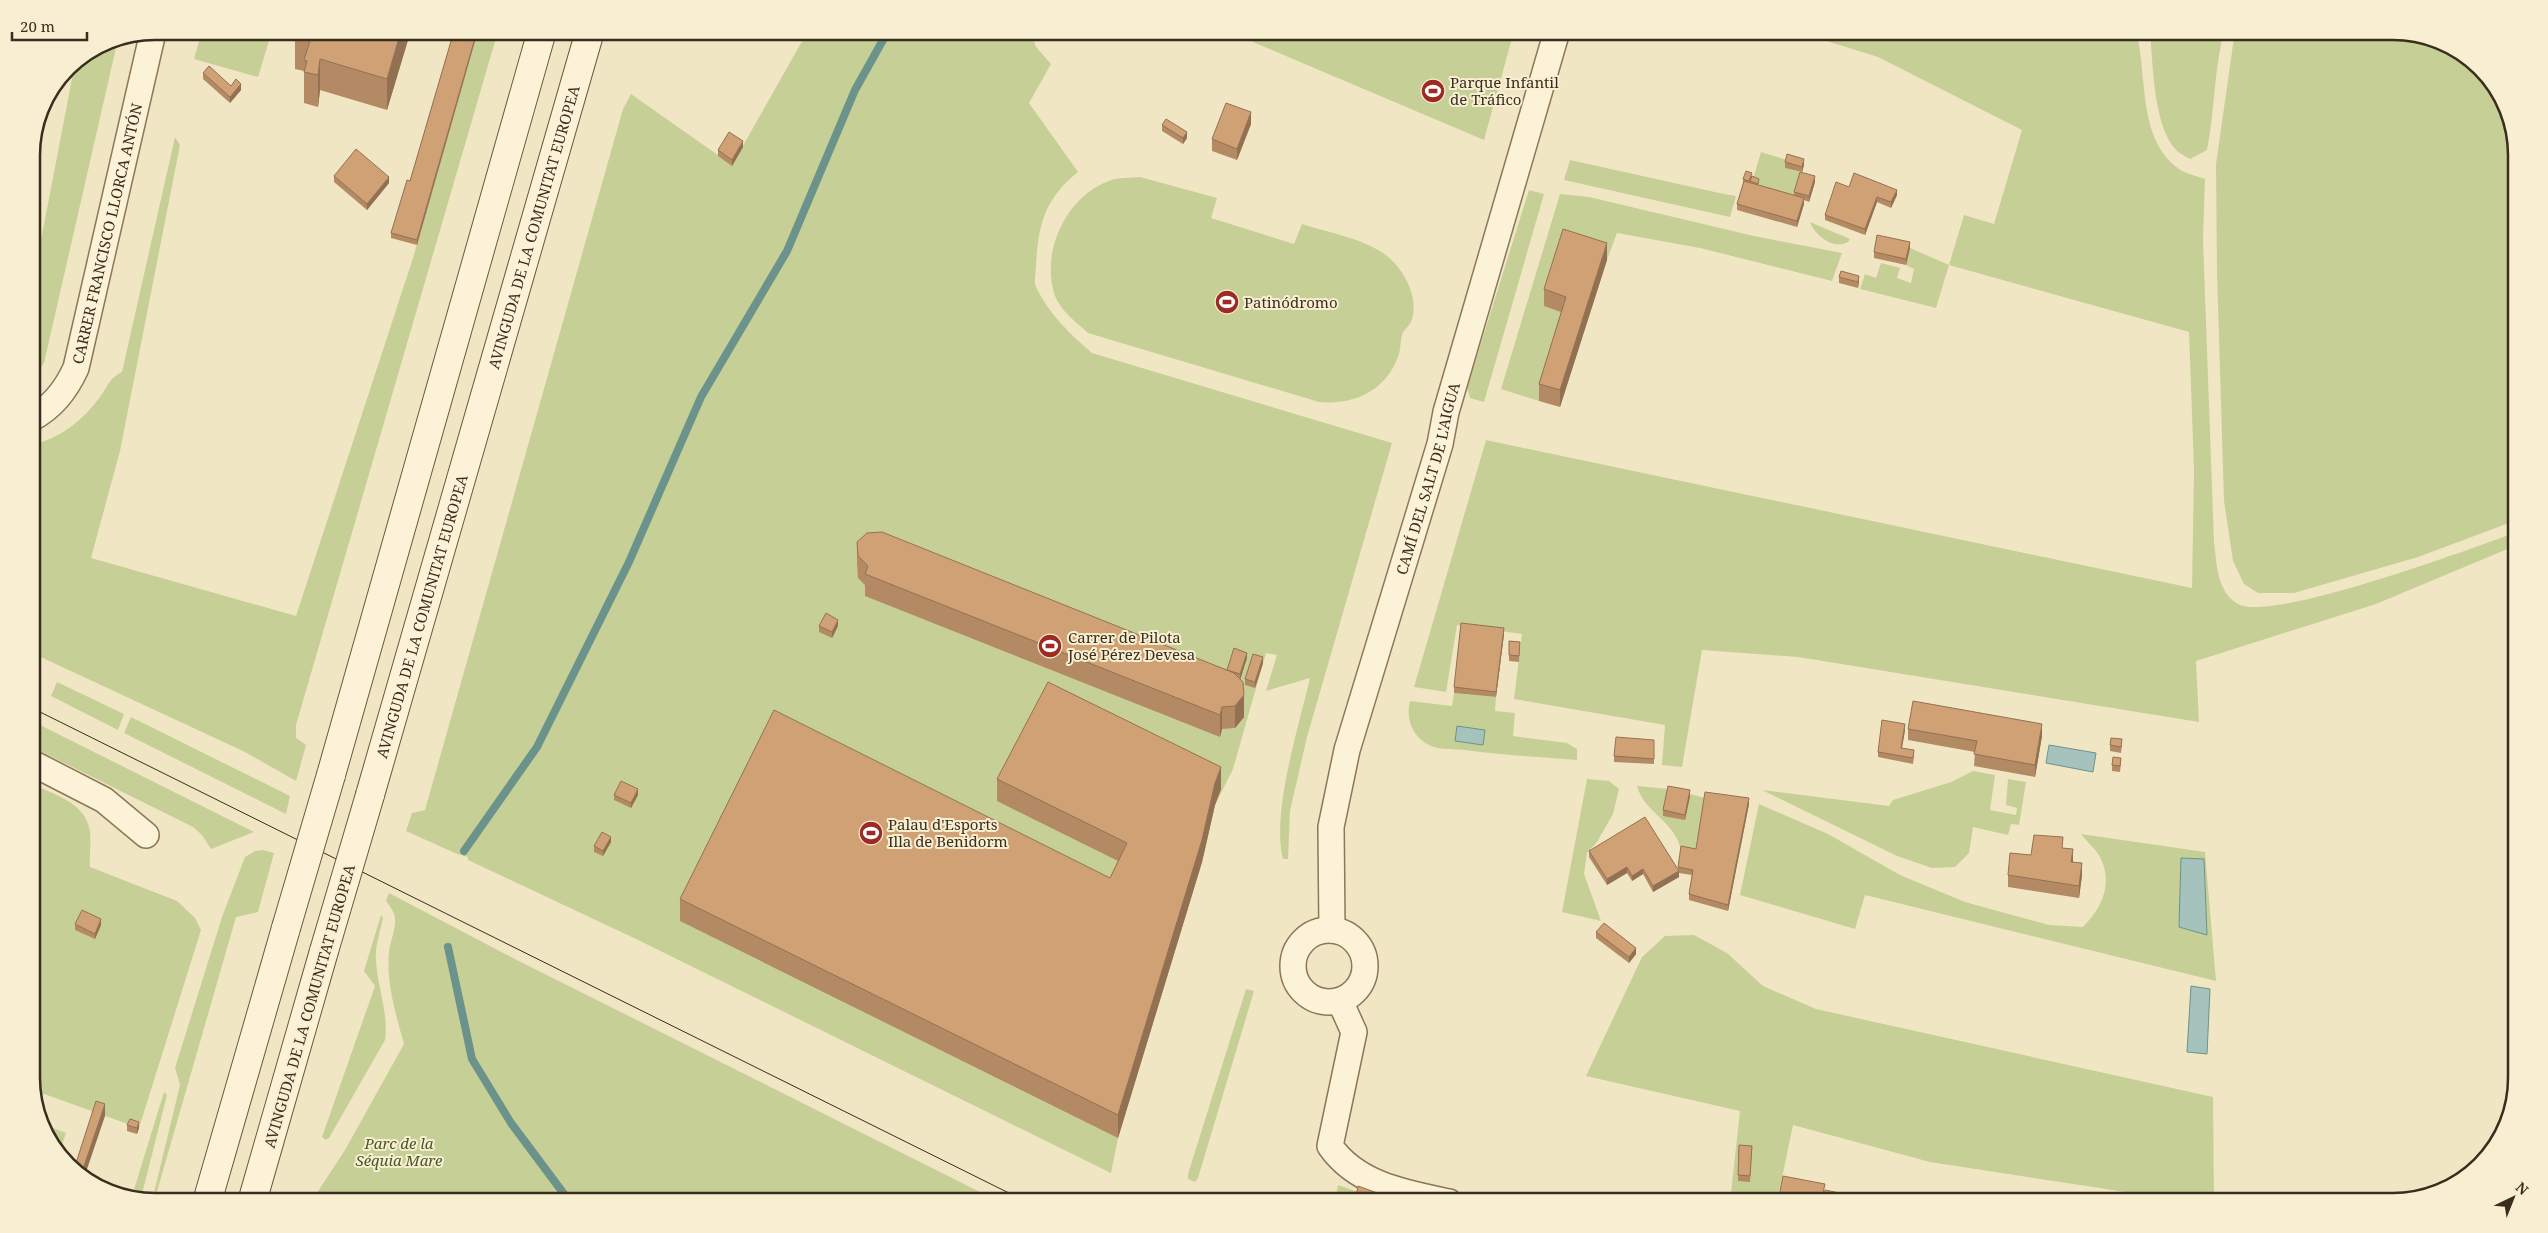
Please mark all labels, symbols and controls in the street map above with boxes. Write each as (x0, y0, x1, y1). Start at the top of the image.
scale bar (12, 10, 88, 42)
text: 20 m (20, 16, 55, 36)
place label: Parque Infantil de Tráfico (1450, 72, 1559, 109)
sports icon: Parque Infantil de Tráfico (1420, 78, 1446, 104)
street label: AVINGUDA DE LA COMUNITAT EUROPEA (483, 83, 584, 371)
street label: CARRER FRANCISCO LLORCA ANTÓN (67, 100, 147, 366)
sports icon: Patinódromo (1214, 289, 1240, 315)
place label: Patinódromo (1244, 292, 1338, 312)
street label: CAMÍ DEL SALT DE L'AIGUA (1391, 379, 1464, 577)
street label: AVINGUDA DE LA COMUNITAT EUROPEA (371, 472, 472, 760)
place label: Carrer de Pilota José Pérez Devesa (1067, 627, 1195, 664)
sports icon: Carrer de Pilota José Pérez Devesa (1037, 633, 1063, 659)
place label: Palau d'Esports Illa de Benidorm (888, 814, 1008, 851)
sports icon: Palau d'Esports Illa de Benidorm (858, 820, 884, 846)
street label: AVINGUDA DE LA COMUNITAT EUROPEA (259, 862, 359, 1150)
park label: Parc de la Séquia Mare (356, 1133, 443, 1170)
north arrow (2488, 1173, 2538, 1223)
text: N (2512, 1177, 2533, 1199)

